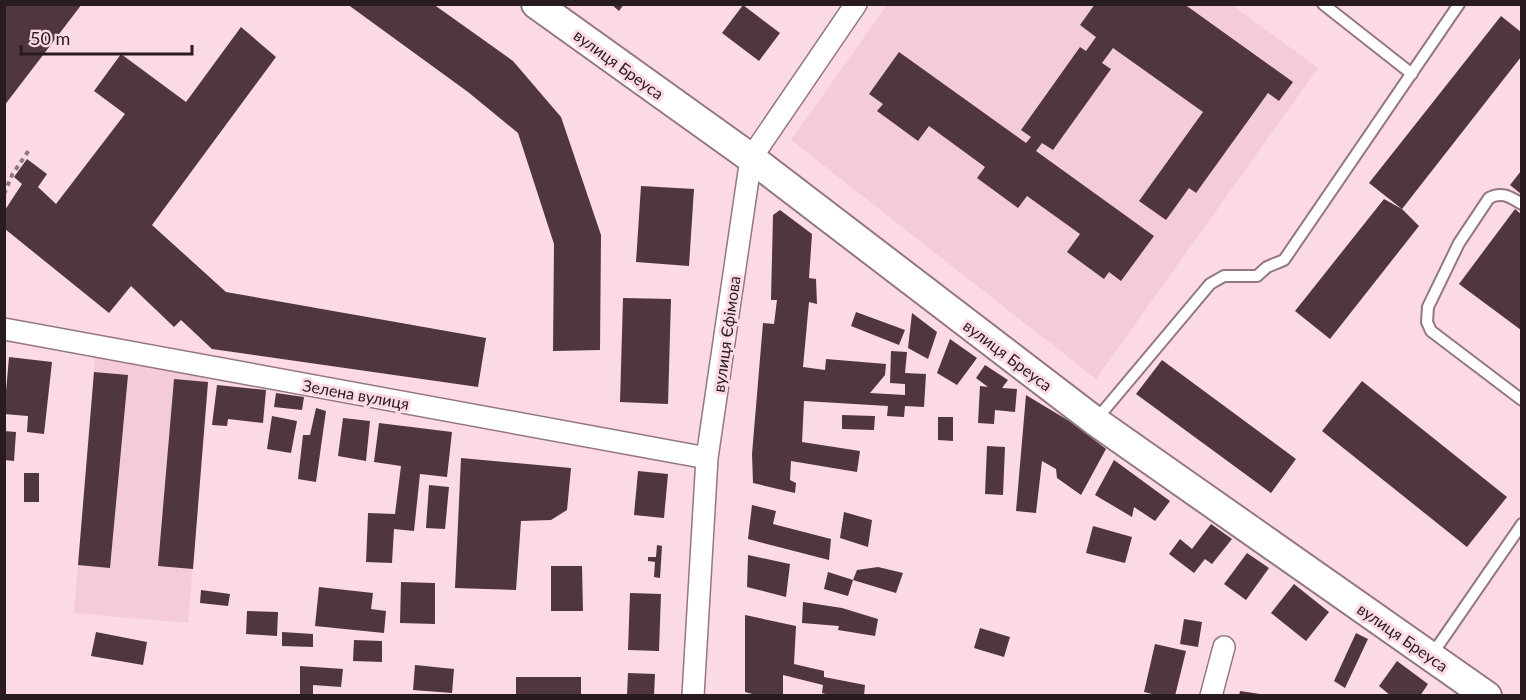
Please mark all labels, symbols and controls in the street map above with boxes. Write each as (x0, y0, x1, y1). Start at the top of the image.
scale bar (21, 18, 192, 56)
street label: вулиця Бреуса (571, 25, 667, 103)
text: 50 m (30, 27, 70, 49)
street label: вулиця Єфімова (708, 275, 744, 393)
street label: вулиця Бреуса (960, 315, 1056, 395)
street label: Зелена вулиця (301, 375, 411, 413)
street label: вулиця Бреуса (1354, 599, 1452, 675)

